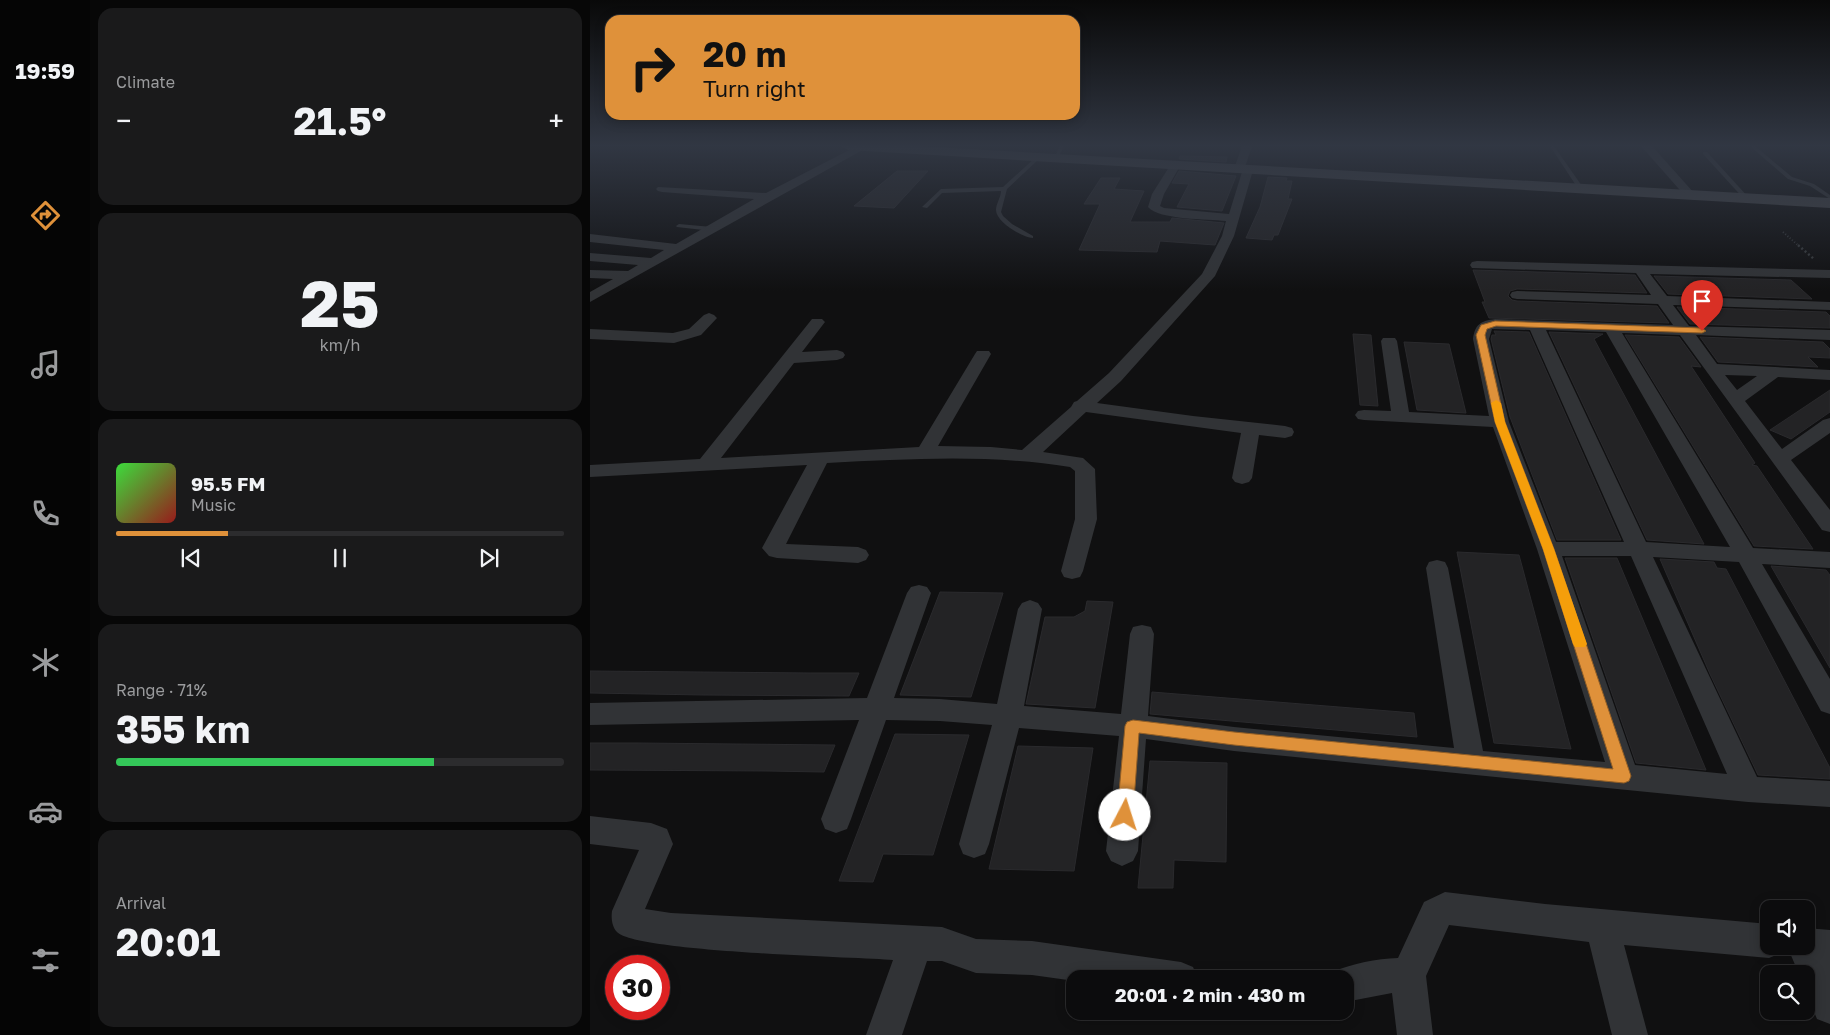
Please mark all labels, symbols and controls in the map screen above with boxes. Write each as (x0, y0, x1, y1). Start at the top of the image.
text: 20 m (703, 33, 786, 75)
icon: right (620, 35, 685, 100)
text: 19:59 (15, 57, 75, 84)
text: Climate (116, 72, 175, 92)
text: Turn right (703, 75, 806, 102)
text: 21.5° (294, 98, 386, 143)
text: − (116, 104, 131, 137)
text: + (549, 104, 564, 137)
icon: directions (28, 198, 63, 233)
text: 25 (300, 263, 380, 341)
pin (1681, 280, 1723, 331)
icon: arrive (1688, 287, 1716, 315)
text: km/h (320, 335, 360, 355)
icon: music (28, 347, 63, 382)
text: 95.5 FM (191, 472, 265, 495)
text: Music (191, 495, 236, 515)
icon: phone (28, 496, 63, 531)
icon: previous (177, 544, 205, 572)
icon: pause (326, 544, 354, 572)
icon: next (475, 544, 503, 572)
icon: climate (28, 645, 63, 680)
text: Range · 71% (116, 680, 207, 700)
text: 355 km (116, 706, 250, 751)
position arrow (1098, 788, 1150, 840)
icon: car (28, 794, 63, 829)
text: Arrival (116, 893, 166, 913)
map controls (1760, 900, 1815, 1020)
button: sound (1760, 900, 1815, 955)
text: 20:01 (116, 919, 220, 964)
icon: filters (28, 943, 63, 978)
speed limit sign: 30 (605, 955, 670, 1020)
button: search (1760, 965, 1815, 1020)
text: 20:01 · 2 min · 430 m (1115, 983, 1305, 1006)

